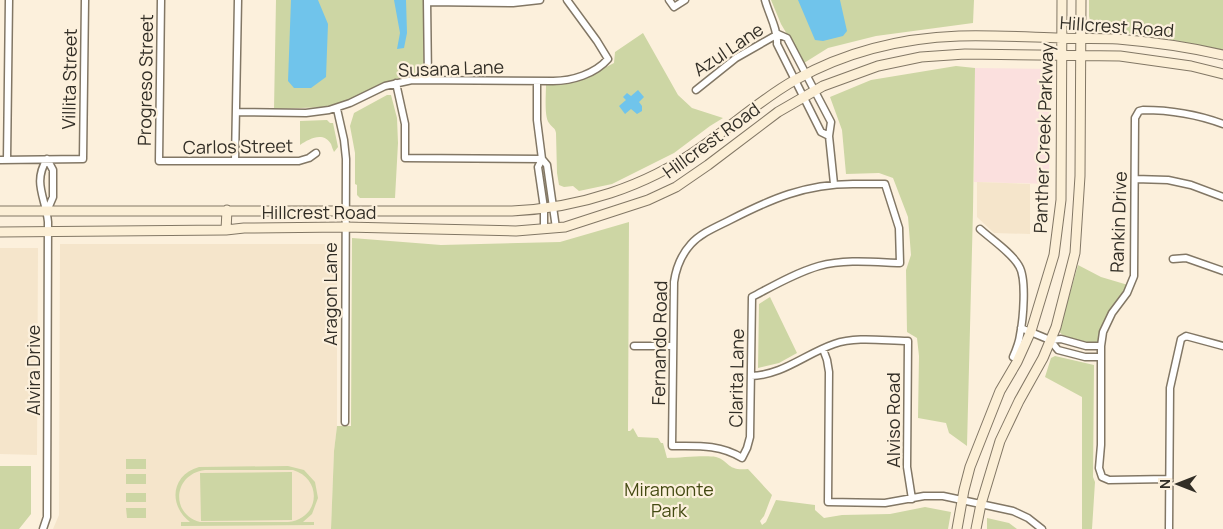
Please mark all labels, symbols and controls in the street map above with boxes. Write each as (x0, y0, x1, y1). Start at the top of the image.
street label: Hillcrest Road (1059, 10, 1175, 42)
street label: Progreso Street (132, 14, 158, 146)
street label: Azul Lane (688, 17, 768, 81)
street label: Villita Street (56, 28, 82, 130)
street label: Panther Creek Parkway (1028, 42, 1058, 234)
street label: Susana Lane (398, 54, 504, 82)
street label: Hillcrest Road (658, 97, 764, 183)
street label: Carlos Street (183, 133, 293, 159)
street label: Rankin Drive (1104, 171, 1132, 273)
street label: Hillcrest Road (262, 200, 376, 224)
street label: Aragon Lane (318, 242, 342, 346)
street label: Fernando Road (646, 280, 672, 406)
street label: Alvira Drive (21, 325, 45, 415)
street label: Clarita Lane (723, 328, 749, 428)
street label: Alviso Road (881, 372, 905, 468)
north arrow (1153, 459, 1203, 509)
park label: Miramonte Park (624, 477, 714, 522)
text: N (1155, 479, 1174, 489)

